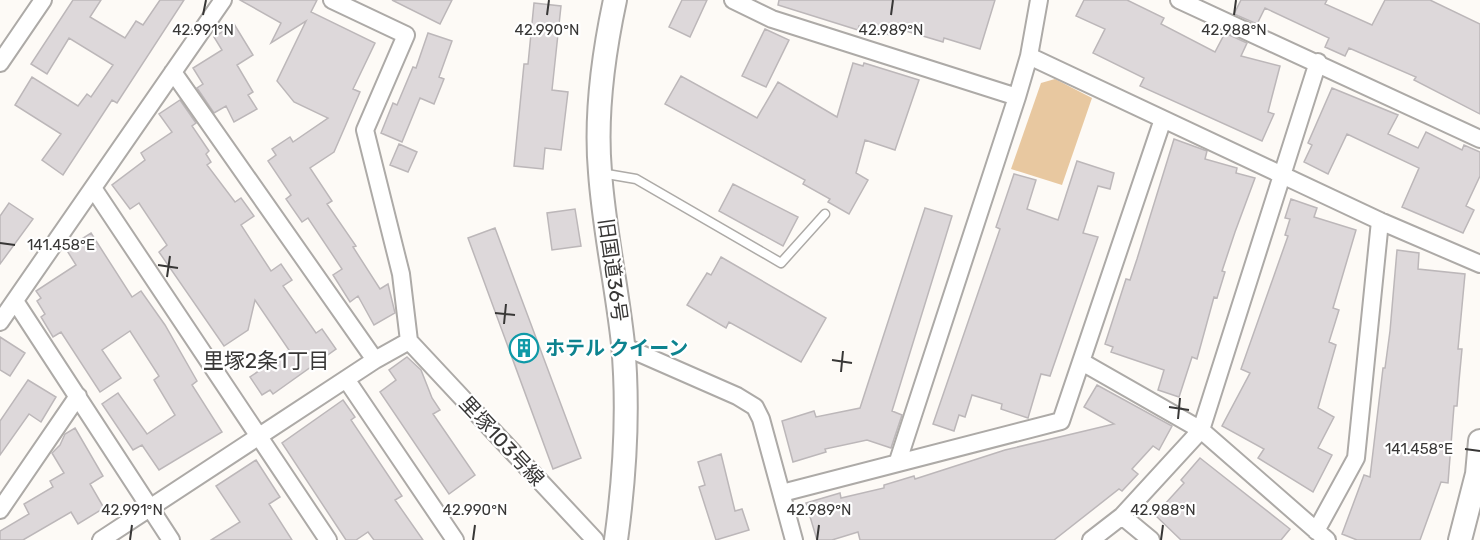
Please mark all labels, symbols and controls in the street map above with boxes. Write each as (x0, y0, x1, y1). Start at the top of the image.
text: 42.991°N (172, 21, 234, 39)
text: 42.990°N (515, 21, 579, 39)
text: 42.989°N (859, 21, 923, 39)
text: 42.988°N (1201, 21, 1267, 39)
street label: 旧国道36号 (594, 217, 632, 323)
text: 141.458°E (27, 236, 95, 254)
building icon: ホテル クイーン (508, 332, 540, 364)
place label: ホテル クイーン (545, 336, 688, 360)
district label: 里塚2条1丁目 (203, 348, 329, 373)
street label: 里塚103号線 (455, 391, 549, 491)
text: 141.458°E (1385, 440, 1453, 458)
text: 42.991°N (101, 501, 163, 519)
text: 42.990°N (443, 501, 507, 519)
text: 42.989°N (787, 501, 851, 519)
text: 42.988°N (1130, 501, 1196, 519)

